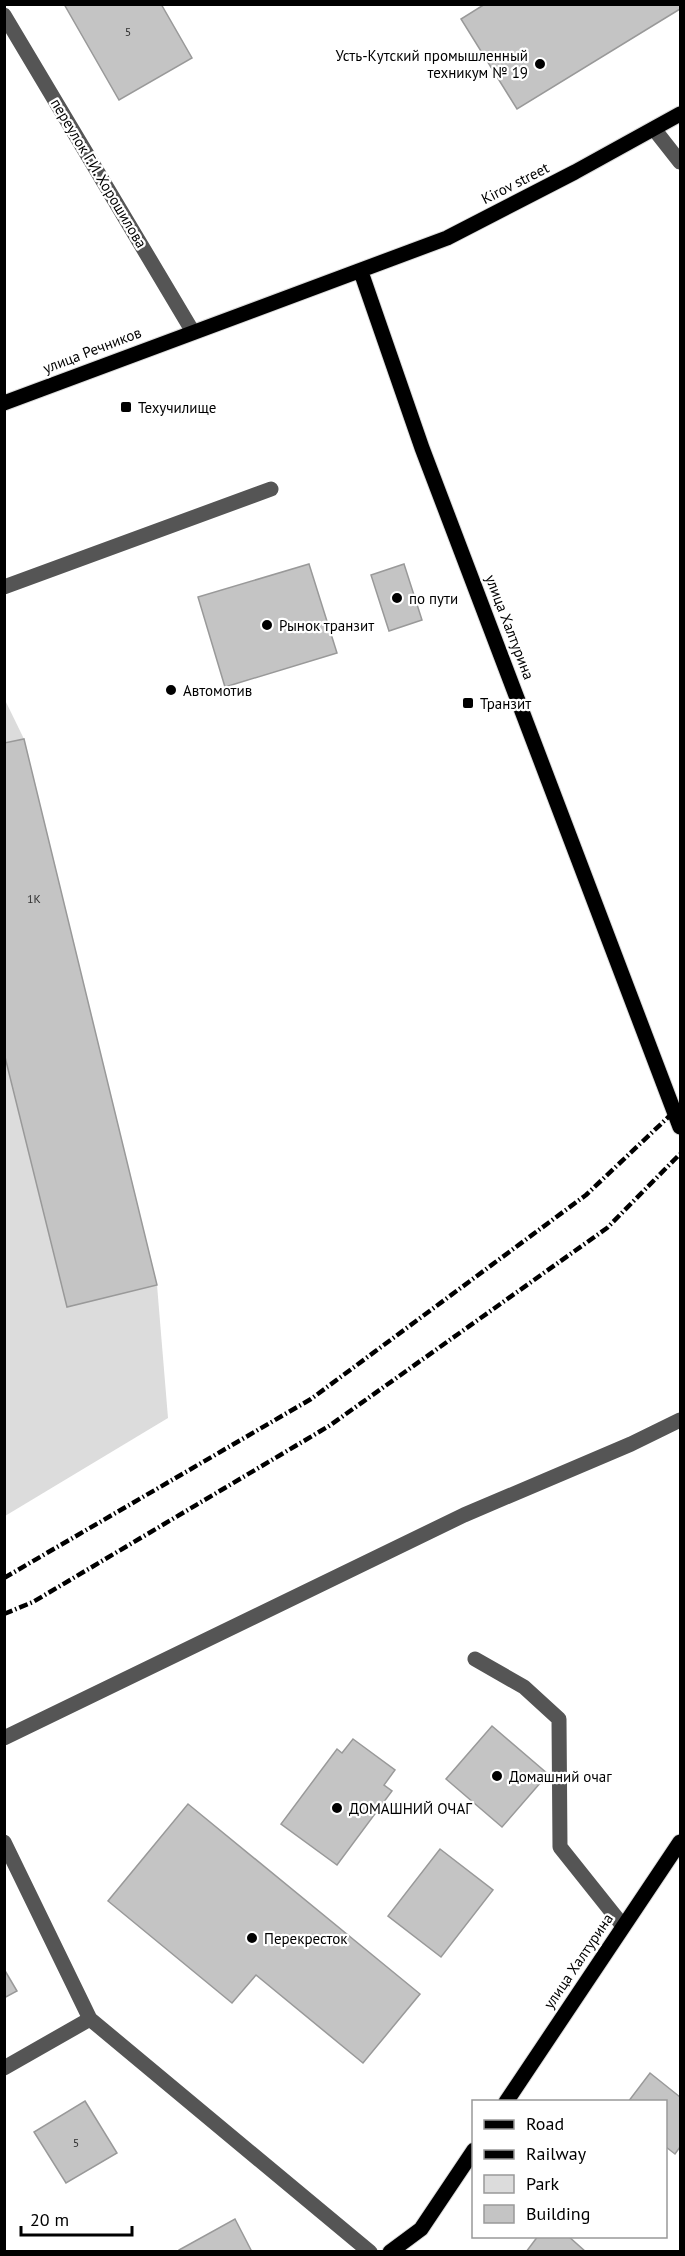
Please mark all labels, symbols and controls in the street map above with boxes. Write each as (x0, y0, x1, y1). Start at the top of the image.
house number: 5 (125, 24, 131, 39)
place label: Усть-Кутский промышленный техникум № 19 (335, 46, 528, 82)
marker: Усть-Кутский промышленный техникум № 19 (533, 57, 547, 71)
street label: переулок Г.И. Хорошилова (47, 95, 151, 251)
street label: Kirov street (478, 158, 552, 208)
street label: улица Речников (40, 323, 144, 377)
place label: Техучилище (138, 398, 216, 417)
marker: Техучилище (119, 400, 133, 414)
street label: улица Халтурина (481, 572, 539, 682)
place label: по пути (409, 589, 458, 608)
marker: по пути (390, 591, 404, 605)
place label: Рынок транзит (279, 616, 374, 635)
marker: Рынок транзит (260, 618, 274, 632)
place label: Автомотив (183, 681, 252, 700)
marker: Автомотив (164, 683, 178, 697)
place label: Транзит (480, 694, 531, 713)
marker: Транзит (461, 696, 475, 710)
house number: 1К (27, 891, 41, 906)
place label: Домашний очаг (509, 1767, 612, 1786)
marker: Домашний очаг (490, 1769, 504, 1783)
place label: ДОМАШНИЙ ОЧАГ (349, 1799, 472, 1818)
marker: ДОМАШНИЙ ОЧАГ (330, 1801, 344, 1815)
street label: улица Халтурина (539, 1910, 617, 2012)
place label: Перекресток (264, 1929, 348, 1948)
marker: Перекресток (245, 1931, 259, 1945)
legend (472, 2100, 667, 2238)
text: Road (526, 2112, 564, 2135)
house number: 5 (73, 2135, 79, 2150)
text: Railway (526, 2142, 587, 2165)
text: Park (526, 2172, 559, 2195)
scale bar (21, 2199, 132, 2237)
text: Building (526, 2202, 590, 2225)
text: 20 m (30, 2208, 69, 2231)

